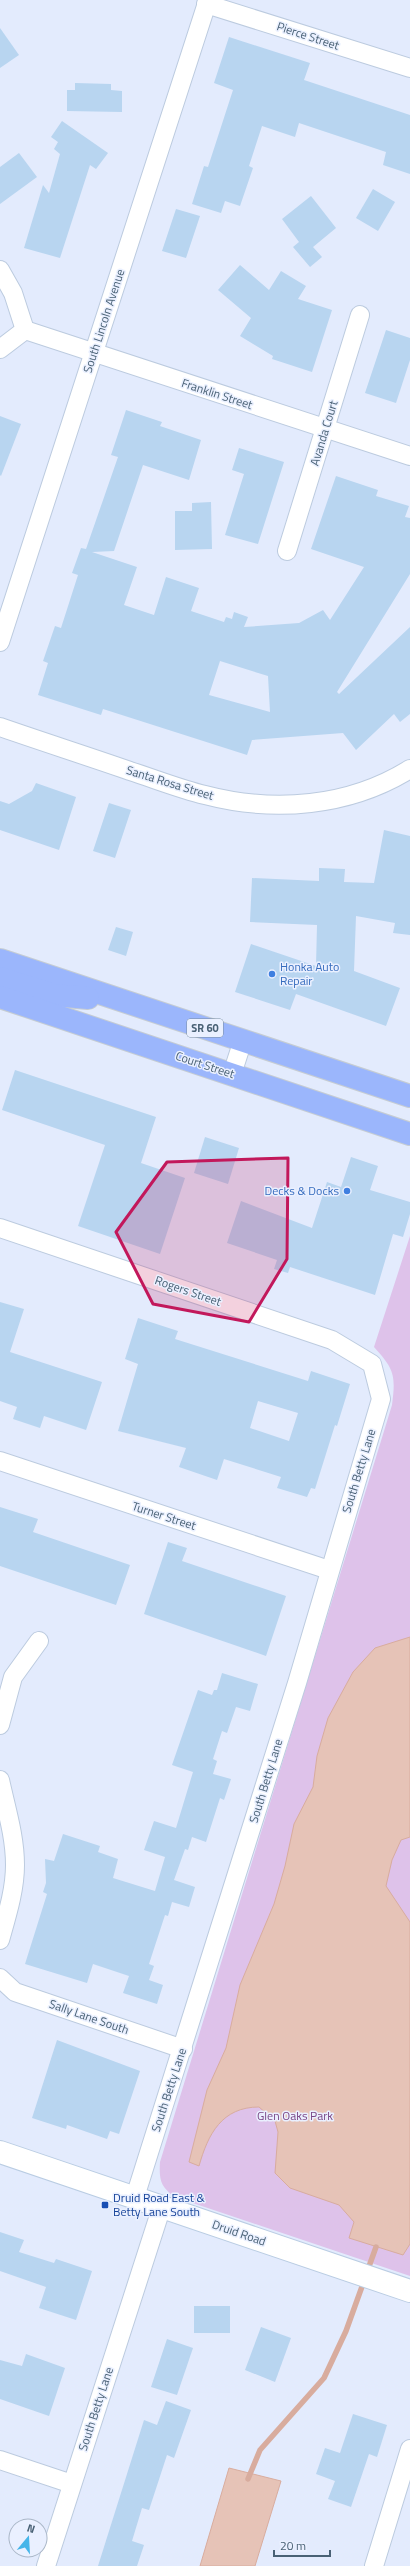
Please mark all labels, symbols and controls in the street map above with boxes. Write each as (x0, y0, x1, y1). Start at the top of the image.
street label: Pierce Street (274, 17, 343, 55)
street label: South Lincoln Avenue (78, 266, 129, 375)
street label: Franklin Street (179, 373, 256, 414)
street label: Avanda Court (305, 397, 343, 468)
street label: Santa Rosa Street (124, 760, 217, 805)
place label: Honka Auto Repair (280, 957, 339, 990)
marker: Honka Auto Repair (267, 969, 277, 979)
road number: SR 60 (187, 1019, 223, 1037)
street label: Court Street (173, 1046, 238, 1083)
place label: Decks & Docks (264, 1181, 339, 1200)
marker: Decks & Docks (342, 1186, 352, 1196)
street label: Rogers Street (152, 1270, 225, 1311)
street label: South Betty Lane (337, 1426, 380, 1515)
street label: Turner Street (130, 1496, 199, 1535)
street label: South Betty Lane (244, 1736, 287, 1825)
street label: Sally Lane South (47, 1994, 132, 2039)
street label: South Betty Lane (146, 2046, 191, 2134)
park label: Glen Oaks Park (257, 2106, 333, 2125)
place label: Druid Road East & Betty Lane South (113, 2188, 206, 2221)
marker: Druid Road East & Betty Lane South (100, 2200, 110, 2210)
street label: Druid Road (210, 2214, 269, 2251)
street label: South Betty Lane (73, 2365, 118, 2453)
north arrow (8, 2518, 48, 2558)
text: N (25, 2520, 37, 2537)
scale bar (274, 2532, 330, 2558)
text: 20 m (280, 2536, 306, 2555)

